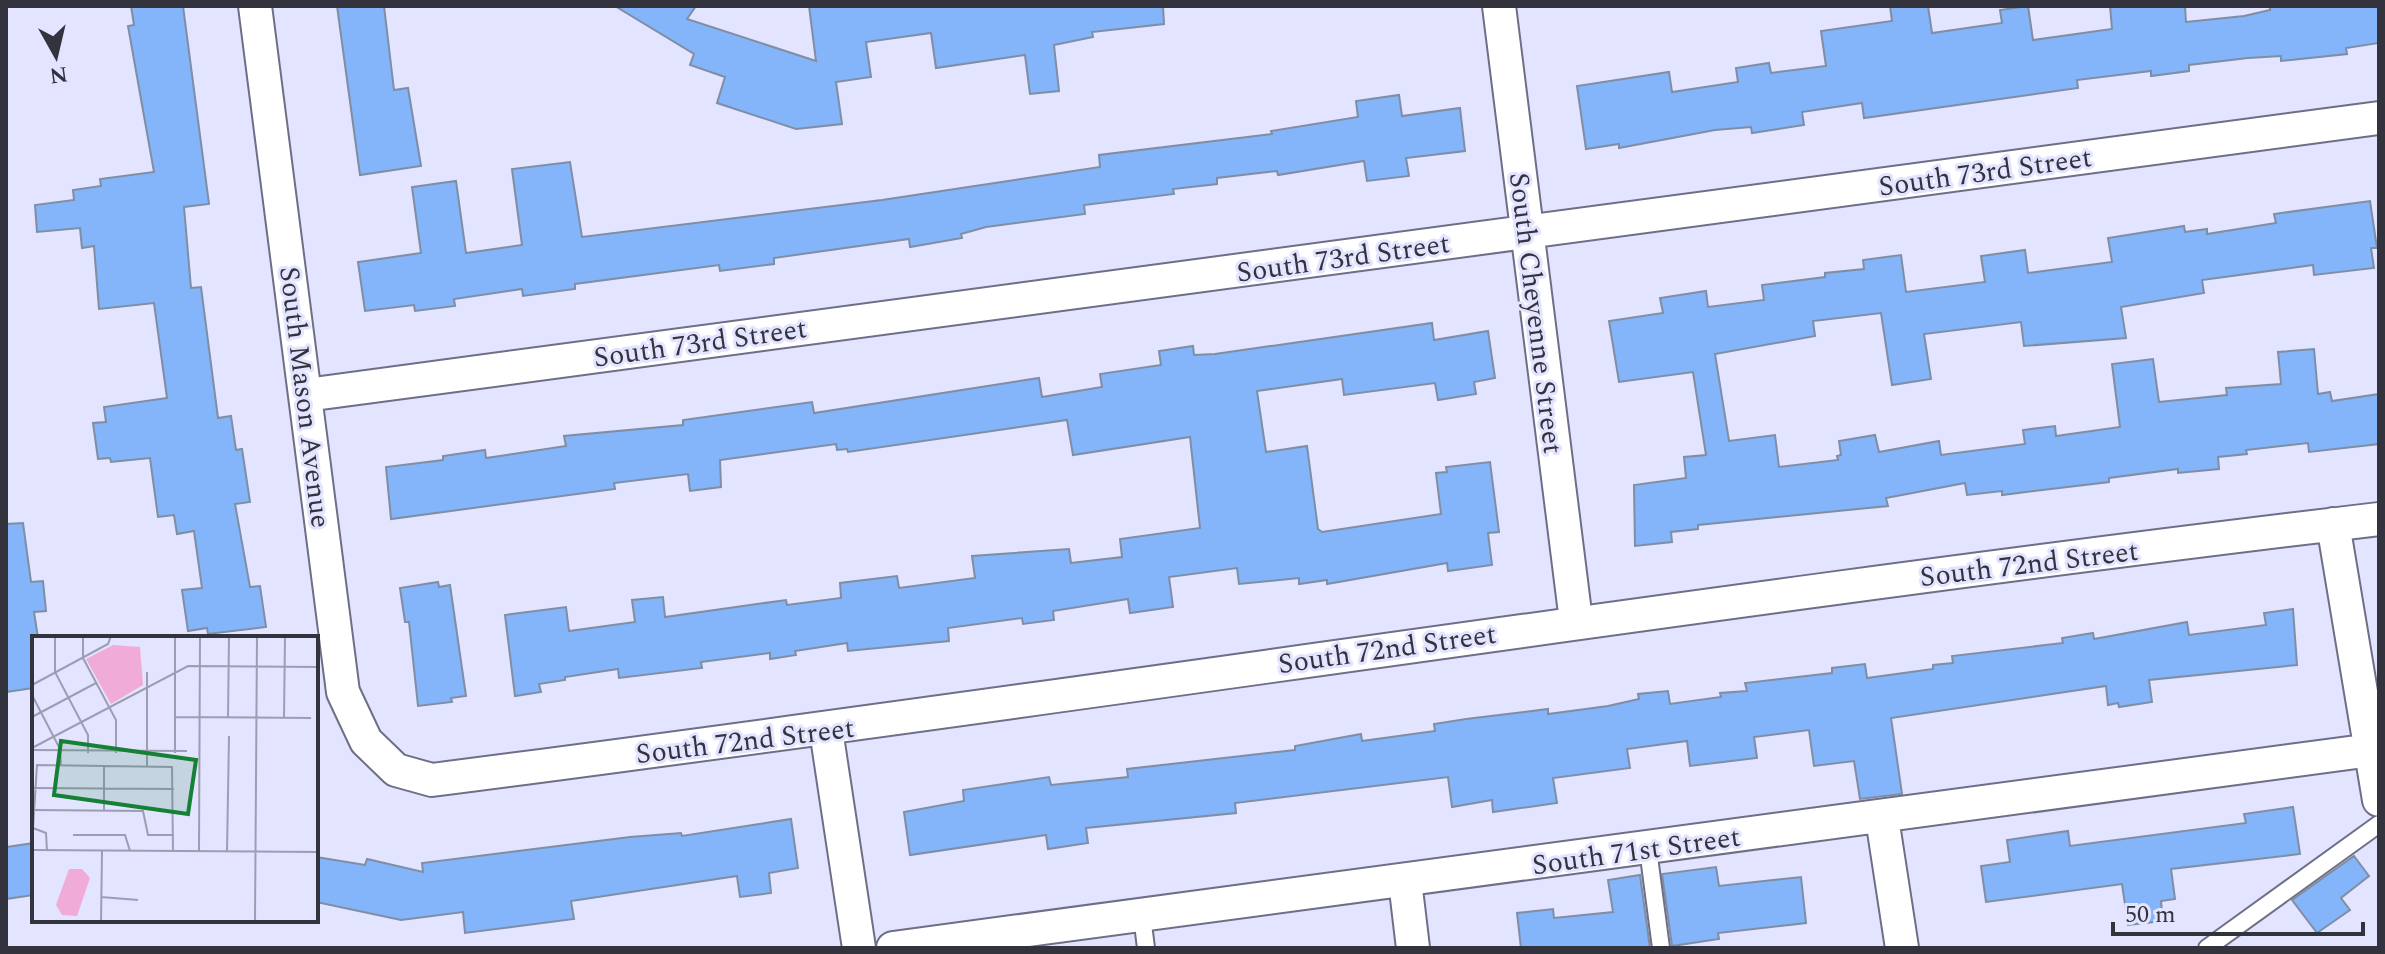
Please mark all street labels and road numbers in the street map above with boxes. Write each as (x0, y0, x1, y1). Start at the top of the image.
street label: South 73rd Street (1876, 136, 2095, 209)
street label: South Cheyenne Street (1497, 170, 1574, 456)
street label: South 73rd Street (1234, 222, 1453, 295)
street label: South Mason Avenue (267, 264, 342, 530)
street label: South 73rd Street (591, 307, 810, 380)
street label: South 72nd Street (1917, 530, 2141, 599)
street label: South 72nd Street (1275, 613, 1499, 686)
street label: South 72nd Street (633, 707, 857, 776)
street label: South 71st Street (1529, 816, 1743, 887)

